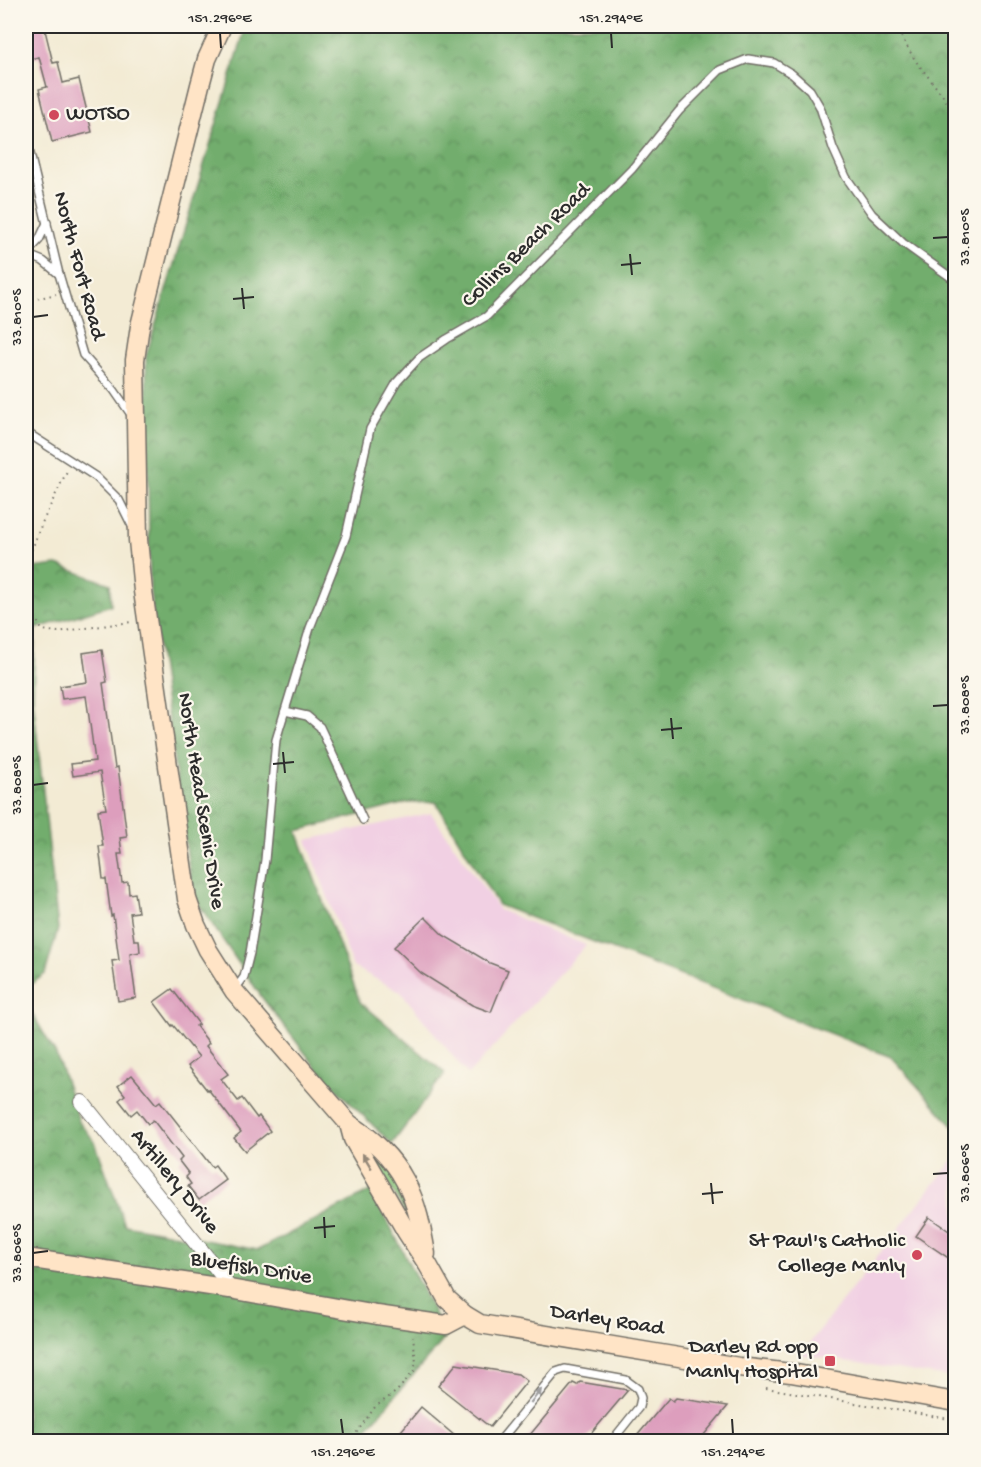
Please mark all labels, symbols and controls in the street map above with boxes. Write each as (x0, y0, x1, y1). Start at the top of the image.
text: 151.296°E (187, 10, 252, 28)
text: 151.294°E (579, 10, 643, 28)
place label: WOTSO (66, 102, 130, 128)
marker: WOTSO (47, 108, 61, 122)
street label: Collins Beach Road (457, 177, 598, 314)
street label: North Fort Road (46, 189, 111, 345)
text: 33.810°S (957, 209, 975, 266)
text: 33.810°S (9, 289, 27, 346)
text: 33.808°S (957, 675, 975, 735)
street label: North Head Scenic Drive (170, 691, 230, 912)
text: 33.808°S (9, 755, 27, 815)
street label: Artillery Drive (124, 1124, 225, 1240)
text: 33.806°S (957, 1144, 975, 1203)
one-way arrow (361, 1153, 372, 1169)
text: 33.806°S (9, 1224, 27, 1283)
place label: St Paul's Catholic College Manly (749, 1229, 907, 1280)
street label: Bluefish Drive (188, 1246, 314, 1292)
marker: St Paul's Catholic College Manly (910, 1248, 924, 1262)
street label: Darley Road (546, 1299, 668, 1343)
place label: Darley Rd opp Manly Hospital (685, 1335, 818, 1386)
marker: Darley Rd opp Manly Hospital (823, 1354, 837, 1368)
one-way arrow (529, 1389, 542, 1404)
text: 151.296°E (310, 1444, 375, 1462)
text: 151.294°E (701, 1444, 765, 1462)

